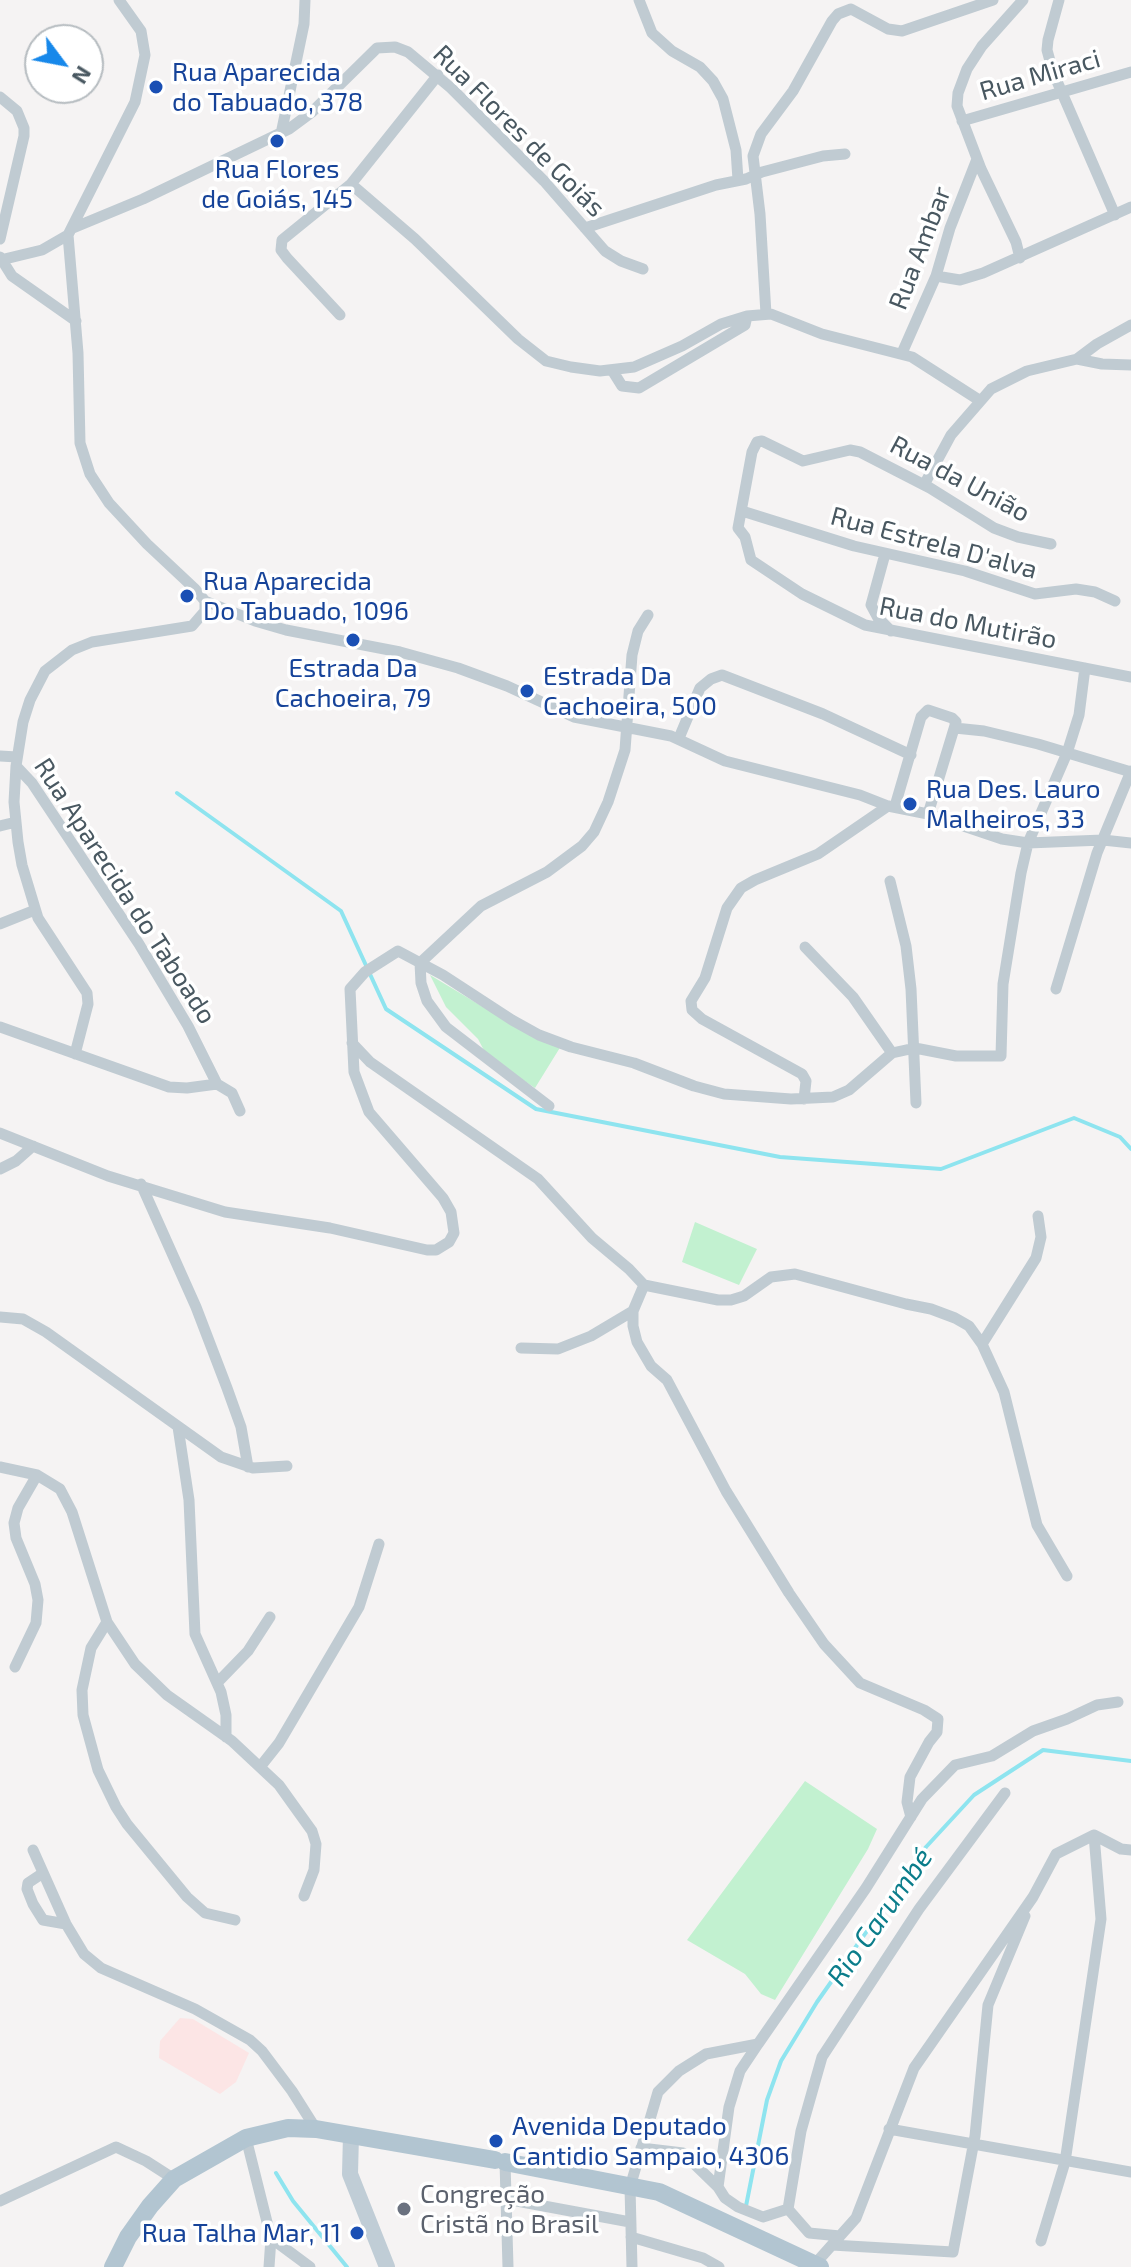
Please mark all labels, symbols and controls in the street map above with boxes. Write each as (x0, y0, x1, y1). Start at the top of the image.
north arrow (24, 24, 104, 104)
street label: Rua Flores de Goiás (427, 39, 611, 223)
street label: Rua Miraci (976, 43, 1104, 107)
place label: Rua Aparecida do Tabuado, 378 (172, 56, 363, 118)
text: N (67, 62, 98, 89)
marker: Rua Aparecida do Tabuado, 378 (147, 78, 165, 96)
marker: Rua Flores de Goiás, 145 (268, 132, 286, 150)
place label: Rua Flores de Goiás, 145 (201, 153, 353, 214)
street label: Rua Ambar (882, 182, 958, 314)
street label: Rua da União (885, 429, 1035, 529)
street label: Rua Estrela D'alva (827, 500, 1041, 586)
place label: Rua Aparecida Do Tabuado, 1096 (203, 565, 409, 626)
marker: Rua Aparecida Do Tabuado, 1096 (178, 587, 196, 605)
street label: Rua do Mutirão (877, 591, 1059, 655)
marker: Estrada Da Cachoeira, 79 (344, 631, 362, 649)
place label: Estrada Da Cachoeira, 79 (275, 652, 431, 714)
place label: Estrada Da Cachoeira, 500 (543, 660, 717, 722)
marker: Estrada Da Cachoeira, 500 (518, 682, 536, 700)
street label: Rua Aparecida do Taboado (27, 752, 223, 1030)
place label: Rua Des. Lauro Malheiros, 33 (926, 773, 1100, 834)
marker: Rua Des. Lauro Malheiros, 33 (901, 795, 919, 813)
water label: Rio Carumbé (820, 1842, 940, 1992)
place label: Avenida Deputado Cantidio Sampaio, 4306 (512, 2110, 789, 2172)
marker: Avenida Deputado Cantidio Sampaio, 4306 (487, 2132, 505, 2150)
place label: Congreção Cristã no Brasil (420, 2178, 599, 2240)
marker: Congreção Cristã no Brasil (395, 2200, 413, 2218)
place label: Rua Talha Mar, 11 (142, 2217, 341, 2249)
marker: Rua Talha Mar, 11 (348, 2224, 366, 2242)

